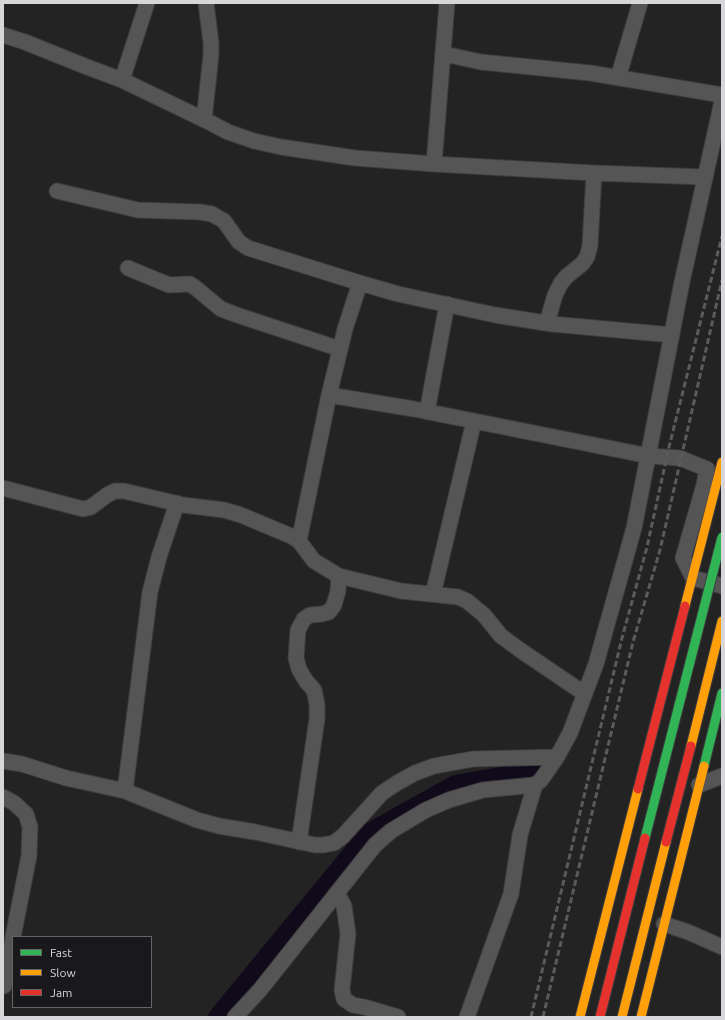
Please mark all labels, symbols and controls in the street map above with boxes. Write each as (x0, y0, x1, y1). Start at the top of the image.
legend (12, 936, 152, 1008)
text: Fast (50, 946, 72, 959)
text: Slow (50, 966, 76, 979)
text: Jam (50, 986, 72, 999)

